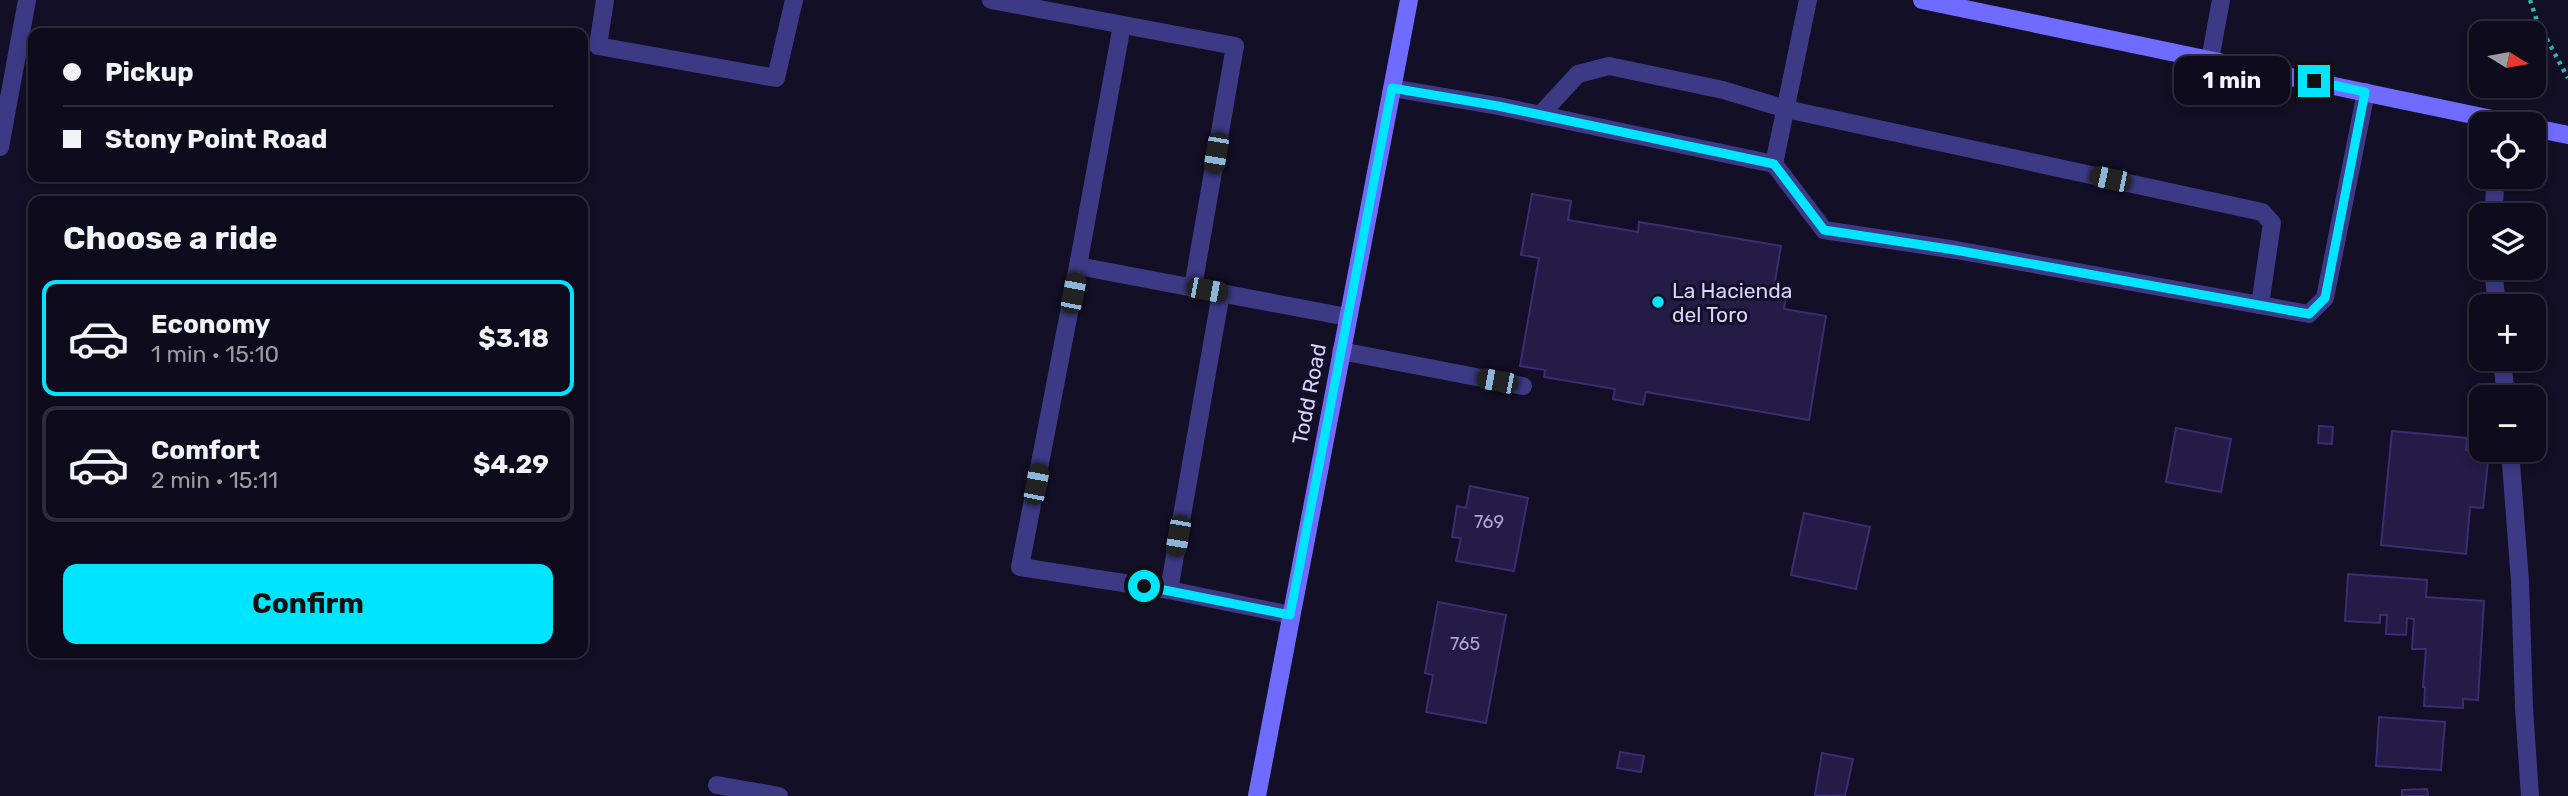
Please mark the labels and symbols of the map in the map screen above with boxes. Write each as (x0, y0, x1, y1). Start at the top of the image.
north arrow (2469, 21, 2546, 98)
callout: 1 min (2174, 56, 2290, 106)
route end (2298, 65, 2330, 97)
car (1203, 130, 1230, 176)
car (2088, 164, 2133, 194)
car (1059, 270, 1088, 316)
car (1185, 276, 1230, 304)
place label: La Hacienda del Toro (1672, 278, 1792, 327)
marker: La Hacienda del Toro (1650, 294, 1666, 310)
street label: Todd Road (1287, 341, 1331, 447)
car (1475, 367, 1520, 395)
car (1022, 461, 1051, 507)
house number: 769 (1474, 511, 1504, 533)
car (1165, 513, 1192, 559)
route start (1128, 570, 1160, 602)
house number: 765 (1450, 633, 1480, 655)

